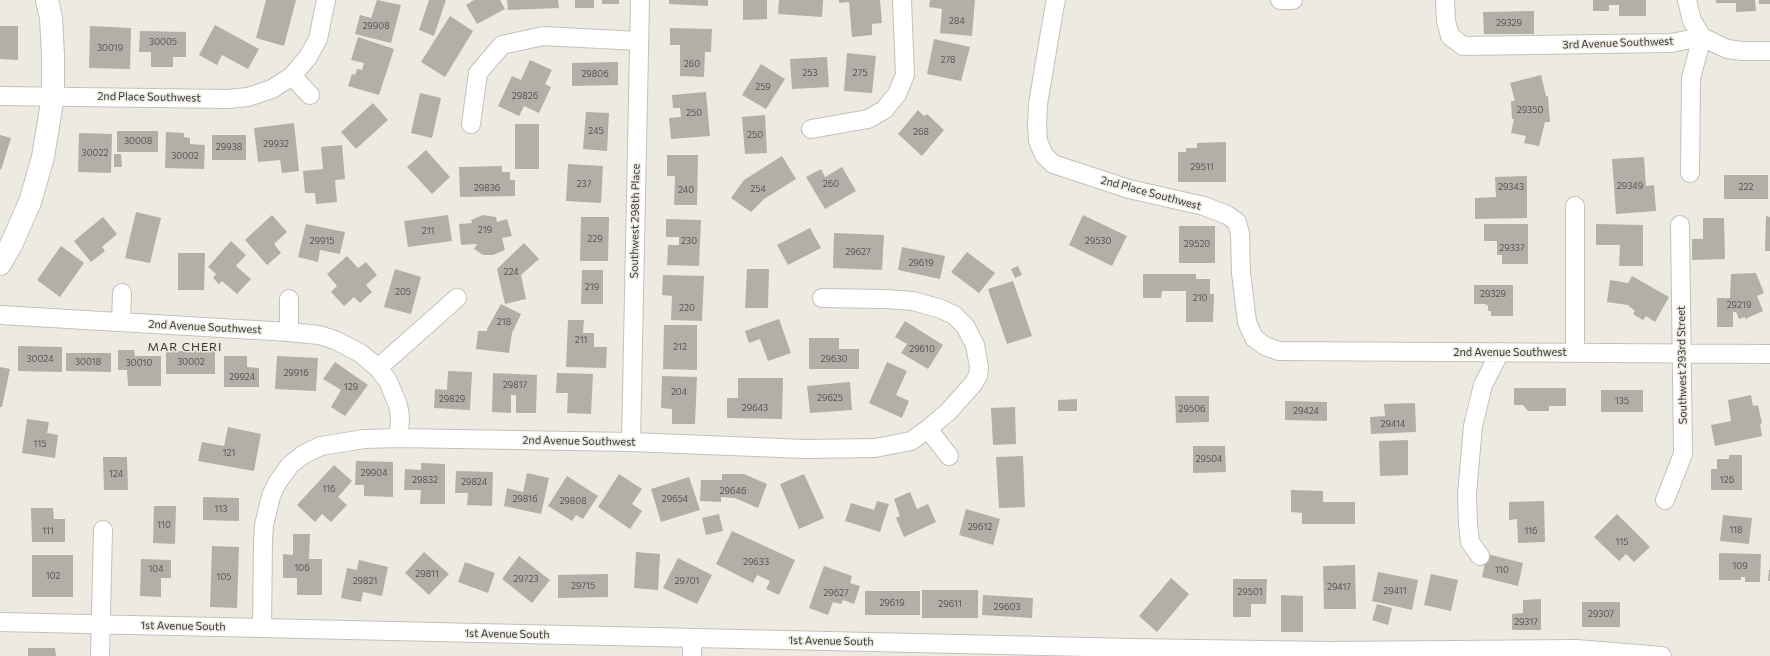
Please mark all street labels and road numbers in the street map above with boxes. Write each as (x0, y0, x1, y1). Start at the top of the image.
street label: 3rd Avenue Southwest (1562, 34, 1674, 52)
street label: 2nd Place Southwest (97, 89, 201, 105)
street label: Southwest 298th Place (627, 163, 643, 279)
street label: 2nd Place Southwest (1099, 173, 1203, 213)
street label: Southwest 293rd Street (1674, 306, 1690, 424)
street label: 2nd Avenue Southwest (148, 317, 262, 337)
street label: 2nd Avenue Southwest (1453, 345, 1567, 359)
street label: 2nd Avenue Southwest (522, 433, 636, 449)
street label: 1st Avenue South (140, 619, 226, 633)
street label: 1st Avenue South (464, 627, 550, 641)
street label: 1st Avenue South (788, 634, 874, 648)

